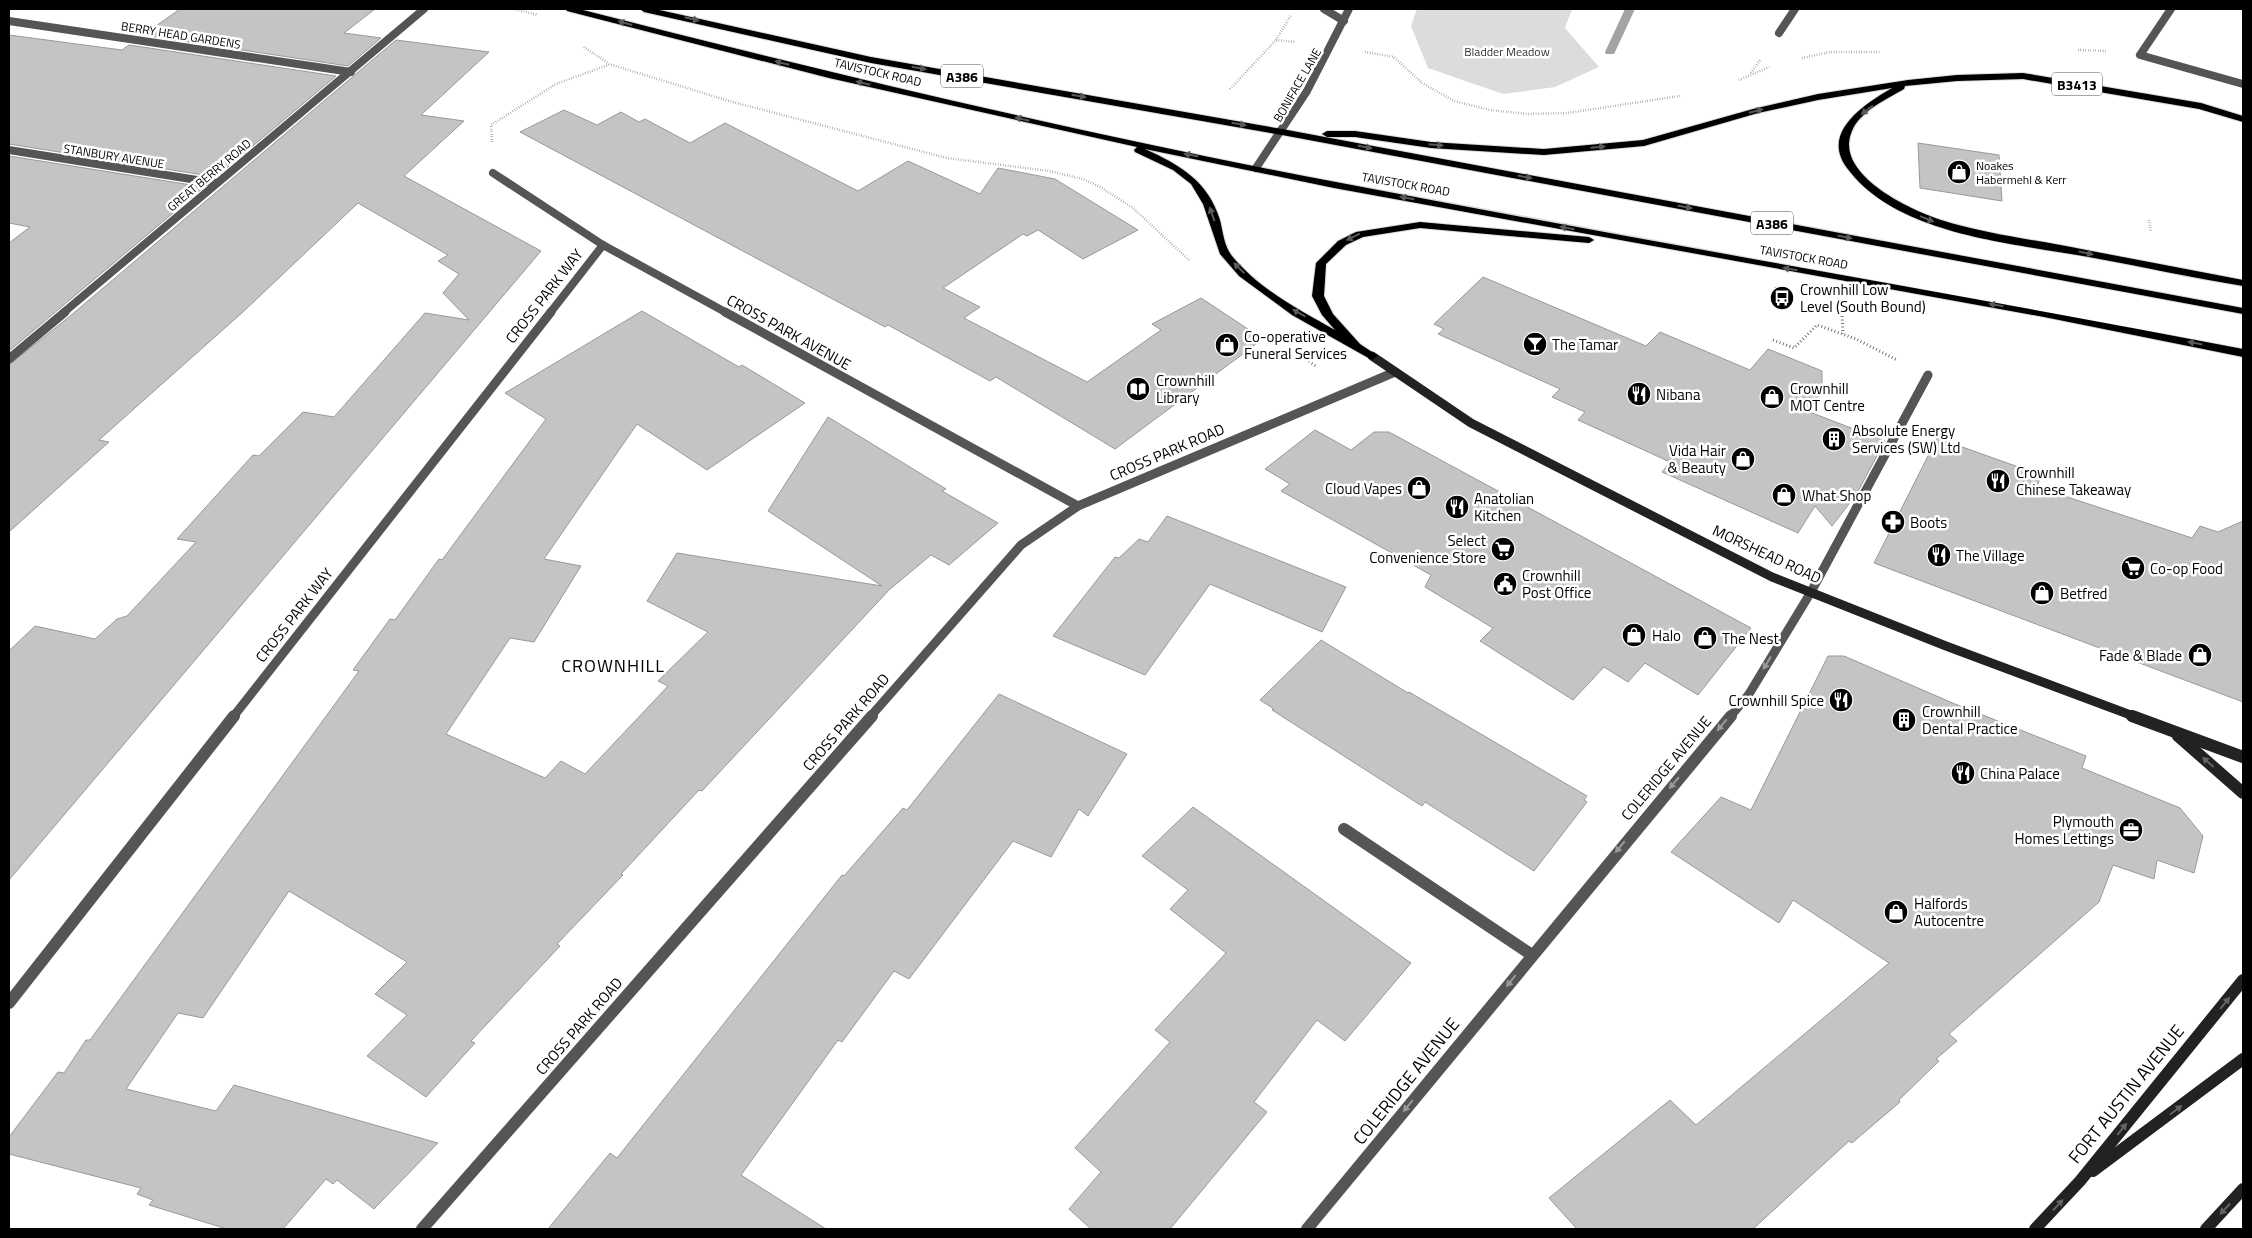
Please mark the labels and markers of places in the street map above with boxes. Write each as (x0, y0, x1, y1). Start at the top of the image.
place label: Noakes Habermehl & Kerr (1976, 156, 2067, 189)
shop icon: Noakes Habermehl & Kerr (1946, 159, 1972, 185)
place label: Crownhill Low Level (South Bound) (1800, 278, 1926, 318)
bus stop icon: Crownhill Low Level (South Bound) (1769, 285, 1795, 311)
place label: Co-operative Funeral Services (1244, 325, 1347, 365)
bar icon: The Tamar (1522, 331, 1548, 357)
shop icon: Co-operative Funeral Services (1214, 332, 1240, 358)
place label: The Tamar (1552, 333, 1618, 356)
place label: Crownhill Library (1156, 369, 1215, 409)
library icon: Crownhill Library (1125, 376, 1151, 402)
place label: Crownhill MOT Centre (1790, 377, 1865, 417)
restaurant icon: Nibana (1626, 381, 1652, 407)
place label: Nibana (1656, 383, 1701, 406)
shop icon: Crownhill MOT Centre (1759, 384, 1785, 410)
place label: Absolute Energy Services (SW) Ltd (1852, 419, 1960, 459)
building icon: Absolute Energy Services (SW) Ltd (1821, 426, 1847, 452)
place label: Vida Hair & Beauty (1668, 439, 1726, 479)
shop icon: Vida Hair & Beauty (1730, 446, 1756, 472)
place label: Crownhill Chinese Takeaway (2016, 461, 2131, 501)
restaurant icon: Crownhill Chinese Takeaway (1985, 468, 2011, 494)
shop icon: Cloud Vapes (1406, 475, 1432, 501)
place label: Cloud Vapes (1325, 477, 1402, 500)
shop icon: What Shop (1771, 482, 1797, 508)
place label: What Shop (1802, 484, 1872, 507)
place label: Anatolian Kitchen (1474, 487, 1534, 527)
restaurant icon: Anatolian Kitchen (1444, 494, 1470, 520)
pharmacy icon: Boots (1880, 509, 1906, 535)
place label: Boots (1910, 511, 1947, 534)
place label: Select Convenience Store (1369, 529, 1487, 569)
supermarket icon: Select Convenience Store (1490, 536, 1516, 562)
restaurant icon: The Village (1926, 542, 1952, 568)
place label: The Village (1956, 544, 2025, 567)
supermarket icon: Co-op Food (2120, 555, 2146, 581)
place label: Co-op Food (2150, 557, 2223, 580)
place label: Crownhill Post Office (1522, 564, 1591, 604)
public building icon: Crownhill Post Office (1492, 571, 1518, 597)
shop icon: Betfred (2029, 580, 2055, 606)
place label: Betfred (2060, 582, 2108, 605)
shop icon: Halo (1621, 622, 1647, 648)
place label: Halo (1652, 624, 1681, 647)
shop icon: The Nest (1692, 625, 1718, 651)
place label: The Nest (1722, 627, 1779, 650)
shop icon: Fade & Blade (2187, 642, 2213, 668)
place label: Fade & Blade (2099, 644, 2182, 667)
restaurant icon: Crownhill Spice (1828, 687, 1854, 713)
place label: Crownhill Spice (1729, 689, 1824, 712)
place label: Crownhill Dental Practice (1922, 700, 2018, 740)
building icon: Crownhill Dental Practice (1891, 707, 1917, 733)
restaurant icon: China Palace (1950, 760, 1976, 786)
place label: China Palace (1980, 762, 2060, 785)
place label: Plymouth Homes Lettings (2014, 810, 2114, 850)
office icon: Plymouth Homes Lettings (2118, 817, 2144, 843)
place label: Halfords Autocentre (1914, 892, 1984, 932)
shop icon: Halfords Autocentre (1883, 899, 1909, 925)

